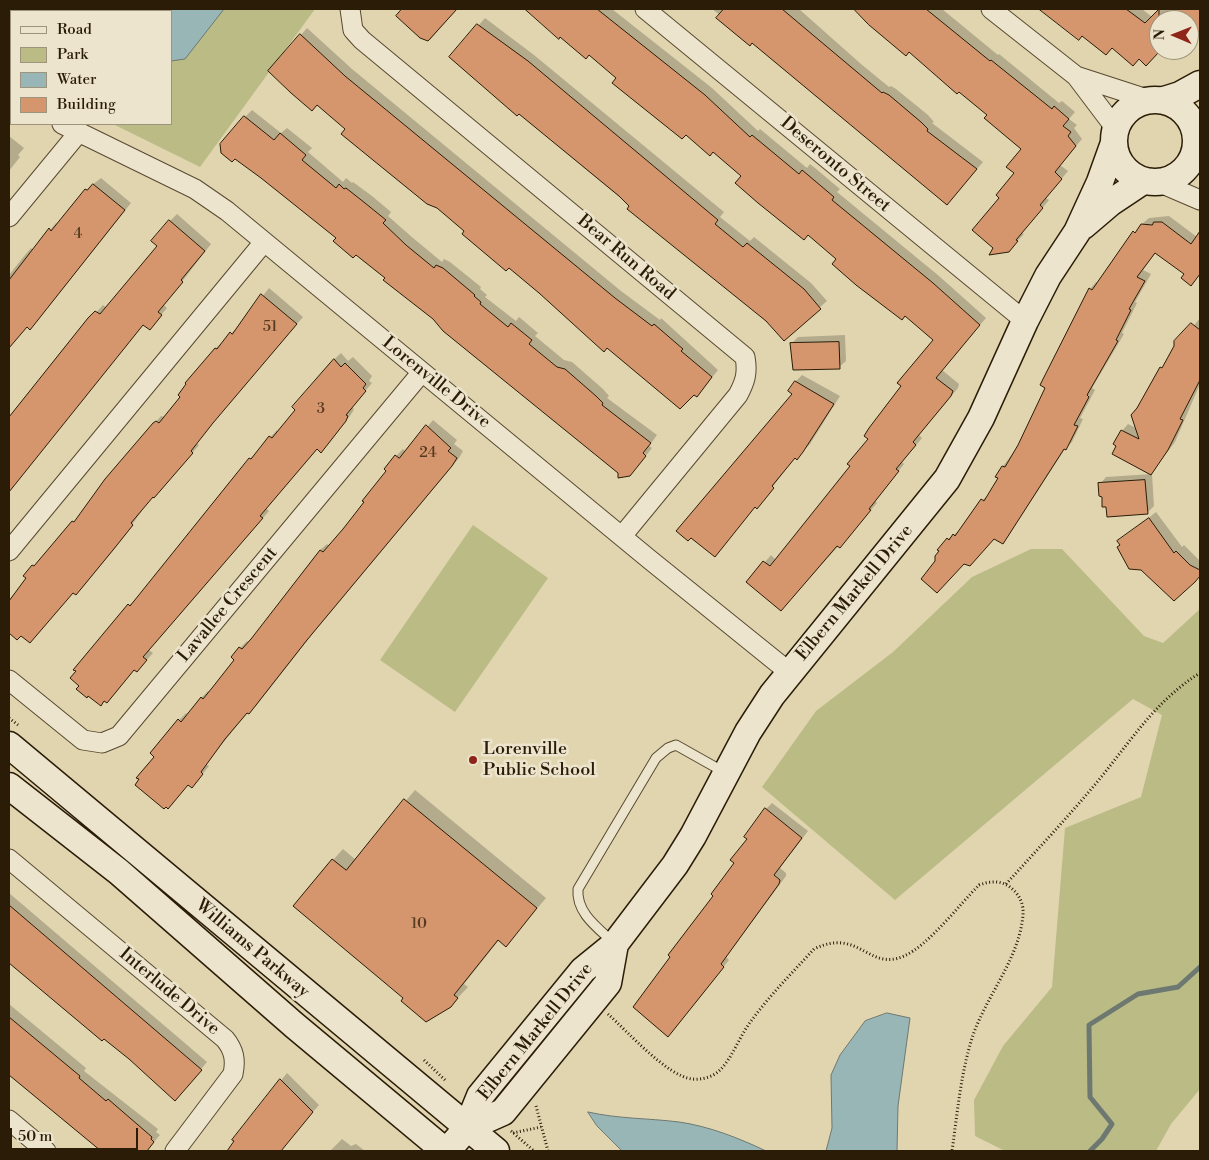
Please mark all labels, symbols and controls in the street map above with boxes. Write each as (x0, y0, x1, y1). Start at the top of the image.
legend (10, 10, 172, 125)
north arrow (1149, 10, 1199, 60)
text: Road (57, 20, 92, 39)
text: N (1151, 29, 1169, 40)
text: Park (57, 45, 88, 64)
text: Water (57, 70, 96, 89)
text: Building (57, 95, 116, 114)
street label: Deseronto Street (775, 113, 895, 217)
street label: Bear Run Road (573, 211, 679, 305)
house number: 4 (74, 225, 82, 243)
house number: 51 (263, 318, 277, 336)
street label: Lorenville Drive (377, 333, 495, 433)
house number: 3 (317, 400, 325, 418)
house number: 24 (419, 444, 437, 462)
street label: Elbern Markell Drive (792, 521, 918, 665)
street label: Lavallee Crescent (174, 543, 282, 667)
place label: Lorenville Public School (483, 739, 596, 782)
marker: Lorenville Public School (467, 754, 479, 766)
street label: Williams Parkway (191, 895, 313, 1003)
house number: 10 (411, 915, 427, 933)
street label: Interlude Drive (114, 944, 224, 1040)
street label: Elbern Markell Drive (474, 959, 598, 1105)
scale bar (12, 1118, 140, 1150)
text: 50 m (18, 1127, 52, 1146)

